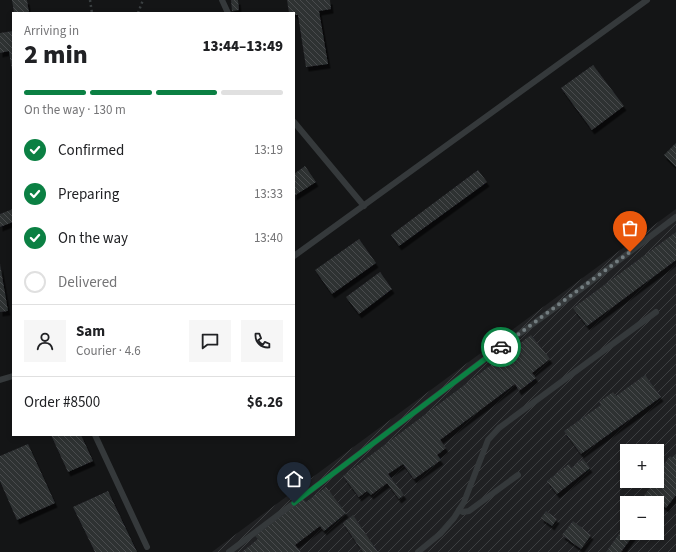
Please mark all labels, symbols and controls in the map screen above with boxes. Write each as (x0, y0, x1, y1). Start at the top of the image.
text: Arriving in (24, 22, 79, 40)
text: 2 min (24, 36, 88, 73)
text: 13:44–13:49 (202, 36, 283, 57)
text: On the way · 130 m (24, 101, 126, 119)
icon: check (24, 139, 46, 161)
text: Confirmed (58, 140, 124, 161)
text: 13:19 (254, 141, 283, 159)
icon: check (24, 183, 46, 205)
text: Preparing (58, 184, 119, 205)
text: 13:33 (254, 185, 283, 203)
pin (613, 211, 647, 252)
icon: bag (619, 217, 641, 239)
icon: check (24, 227, 46, 249)
text: On the way (58, 228, 128, 249)
text: 13:40 (254, 229, 283, 247)
text: Delivered (58, 272, 117, 293)
button: person (24, 320, 66, 362)
button: chat (189, 320, 231, 362)
button: phone (241, 320, 283, 362)
text: Sam (76, 321, 105, 342)
courier (481, 327, 521, 367)
icon: car (490, 336, 512, 358)
text: Courier · 4.6 (76, 342, 141, 360)
text: Order #8500 (24, 392, 100, 413)
text: $6.26 (247, 392, 283, 413)
map controls (620, 444, 664, 540)
button: + (620, 444, 664, 488)
pin (277, 462, 311, 503)
icon: home (283, 468, 305, 490)
button: − (620, 496, 664, 540)

